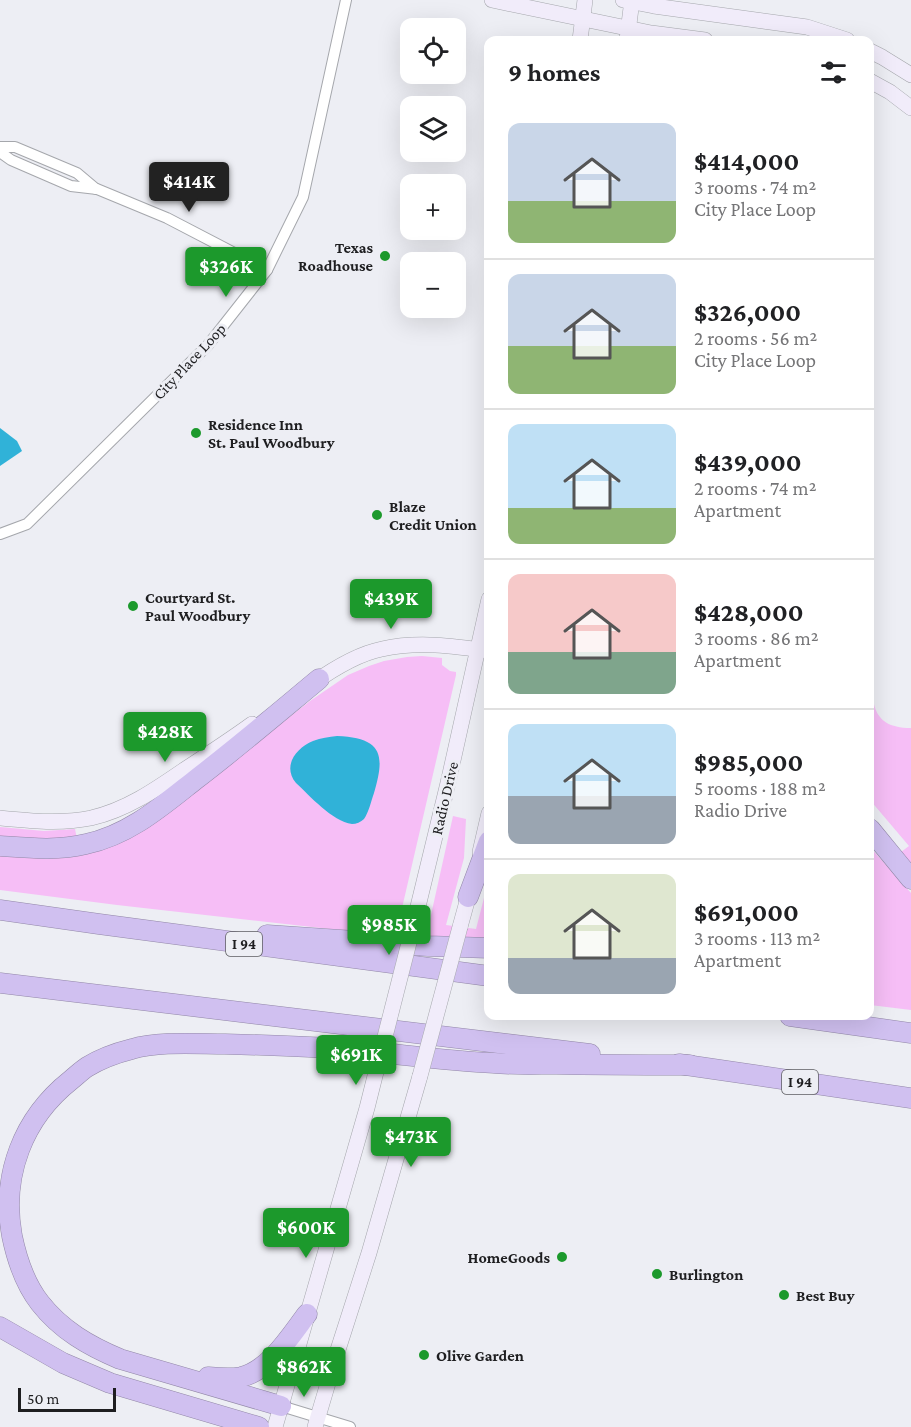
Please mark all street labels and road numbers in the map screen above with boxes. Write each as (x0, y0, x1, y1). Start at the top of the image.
street label: City Place Loop (150, 320, 230, 404)
street label: Radio Drive (428, 760, 461, 836)
road number: I 94 (226, 932, 262, 956)
road number: I 94 (782, 1070, 818, 1094)

